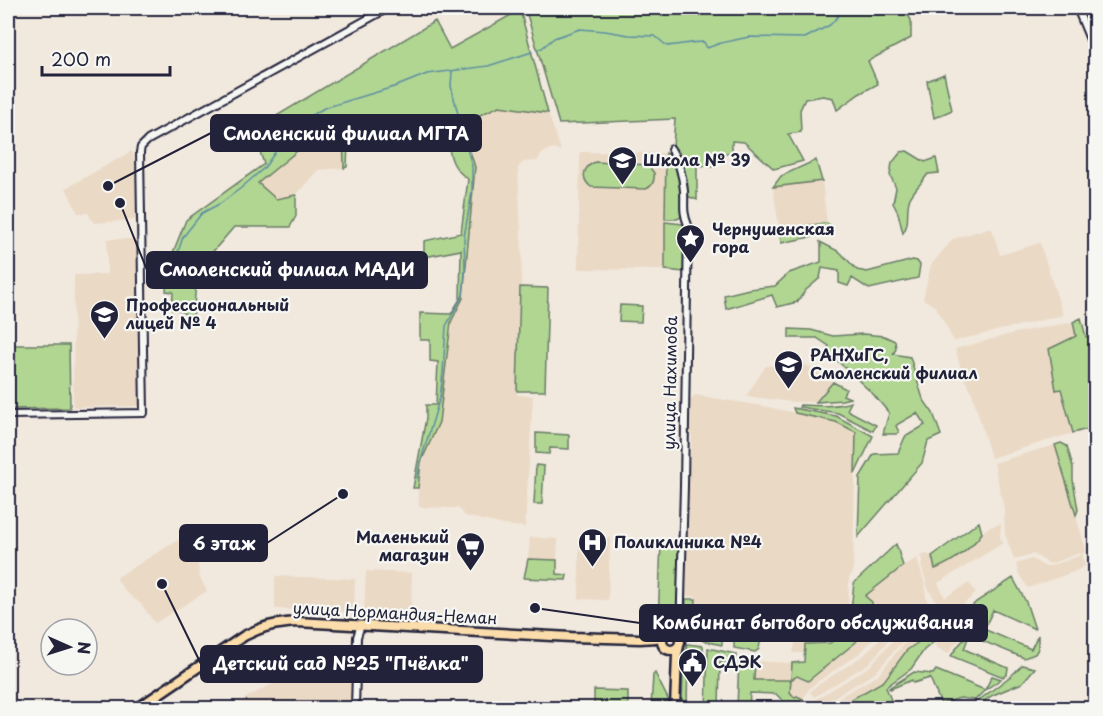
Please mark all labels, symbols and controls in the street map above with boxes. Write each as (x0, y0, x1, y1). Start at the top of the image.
scale bar (42, 39, 170, 77)
text: 200 m (51, 45, 111, 72)
callout: Смоленский филиал МГТА (211, 115, 481, 151)
text: Смоленский филиал МГТА (223, 119, 469, 146)
school or university icon: Школа № 39 (606, 144, 638, 186)
place label: Школа № 39 (643, 147, 751, 171)
place label: Чернушенская гора (712, 216, 835, 258)
place icon: Чернушенская гора (675, 222, 707, 264)
callout: Смоленский филиал МАДИ (147, 252, 427, 288)
text: Смоленский филиал МАДИ (159, 255, 415, 282)
place label: Профессиональный лицей № 4 (125, 292, 289, 334)
school or university icon: Профессиональный лицей № 4 (89, 298, 121, 340)
street label: улица Нахимова (656, 316, 682, 450)
place label: РАНХиГС, Смоленский филиал (810, 342, 978, 384)
school or university icon: РАНХиГС, Смоленский филиал (773, 348, 805, 390)
place label: Маленький магазин (356, 524, 449, 566)
callout: 6 этаж (180, 525, 267, 561)
hospital icon: Поликлиника №4 (577, 526, 609, 568)
text: 6 этаж (193, 529, 256, 556)
place label: Поликлиника №4 (614, 529, 762, 553)
supermarket icon: Маленький магазин (454, 530, 486, 572)
street label: улица Нормандия-Неман (292, 595, 498, 629)
callout: Комбинат бытового обслуживания (640, 605, 987, 641)
text: Комбинат бытового обслуживания (652, 608, 974, 635)
north arrow (39, 617, 99, 677)
text: N (73, 641, 97, 655)
callout: Детский сад №25 "Пчёлка" (201, 646, 482, 682)
public building icon: СДЭК (676, 646, 708, 688)
text: Детский сад №25 "Пчёлка" (212, 649, 469, 676)
place label: СДЭК (713, 649, 761, 673)

